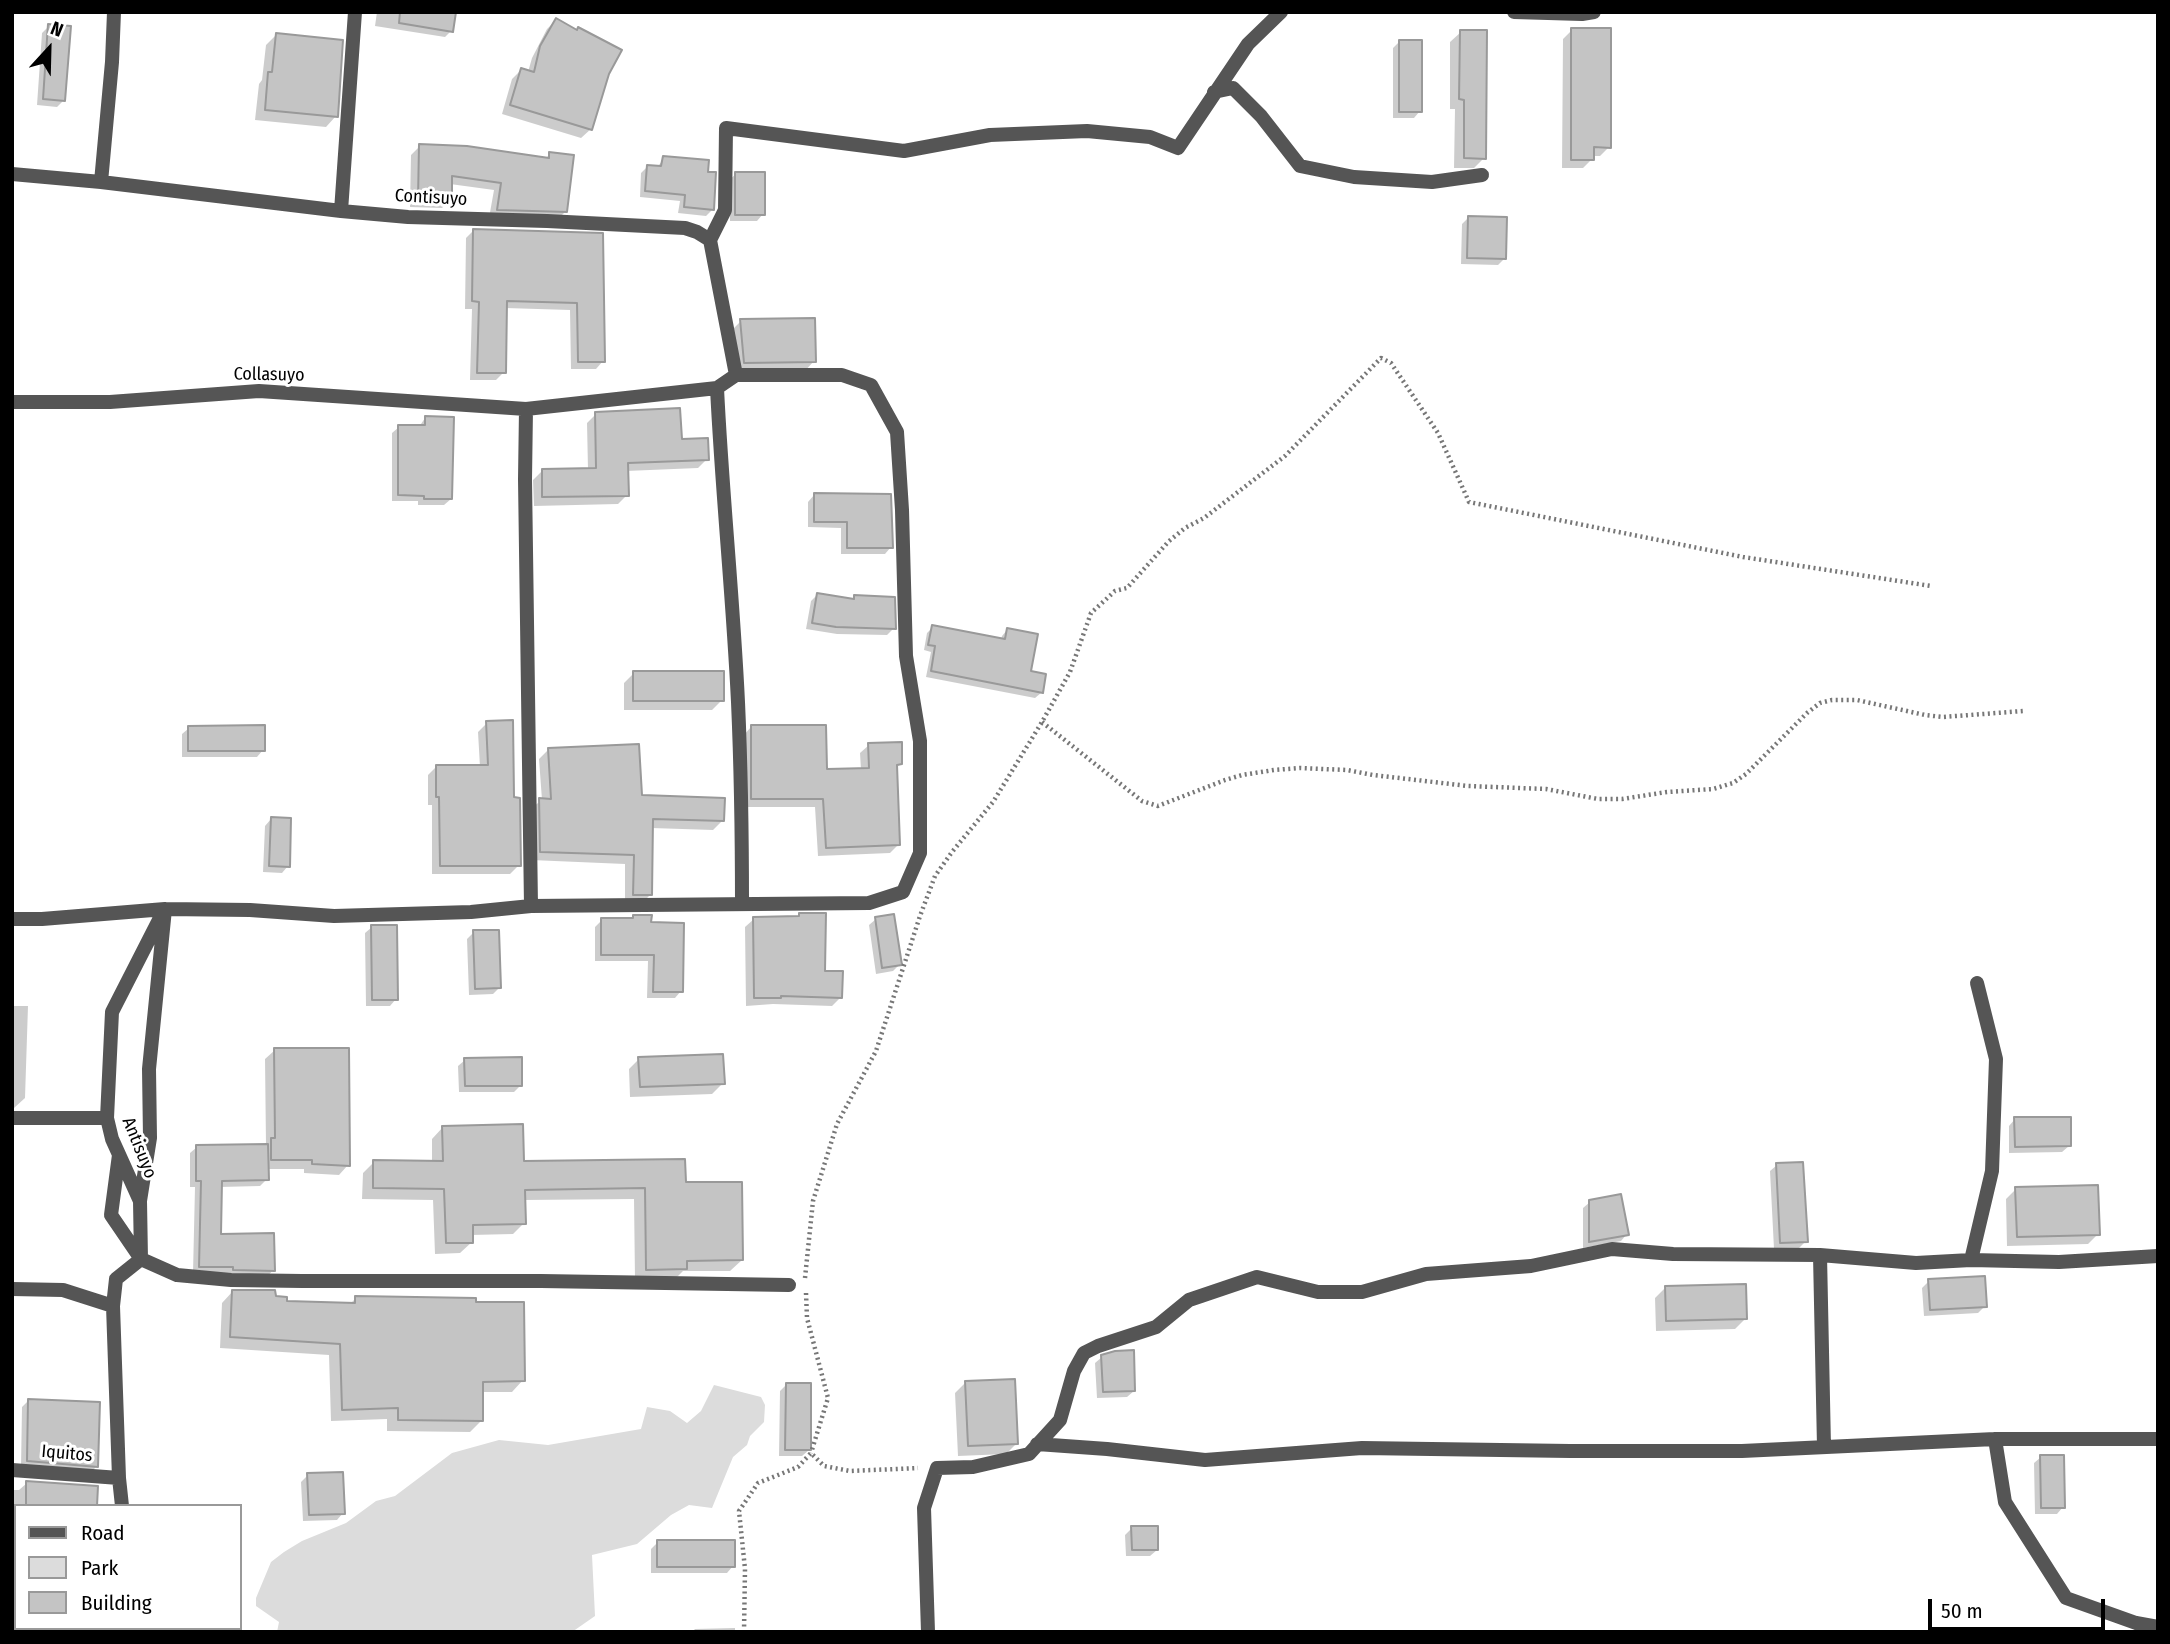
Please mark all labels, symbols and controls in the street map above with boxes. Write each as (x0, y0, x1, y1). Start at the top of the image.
north arrow (14, 14, 84, 84)
text: N (47, 16, 67, 42)
street label: Contisuyo (394, 185, 468, 211)
street label: Collasuyo (233, 364, 305, 386)
street label: Antisuyo (117, 1114, 161, 1182)
street label: Iquitos (41, 1441, 93, 1467)
legend (14, 1504, 242, 1630)
text: Road (81, 1520, 125, 1546)
text: Park (81, 1555, 118, 1581)
scale bar (1932, 1584, 2109, 1628)
text: Building (81, 1590, 152, 1616)
text: 50 m (1941, 1598, 1983, 1624)

